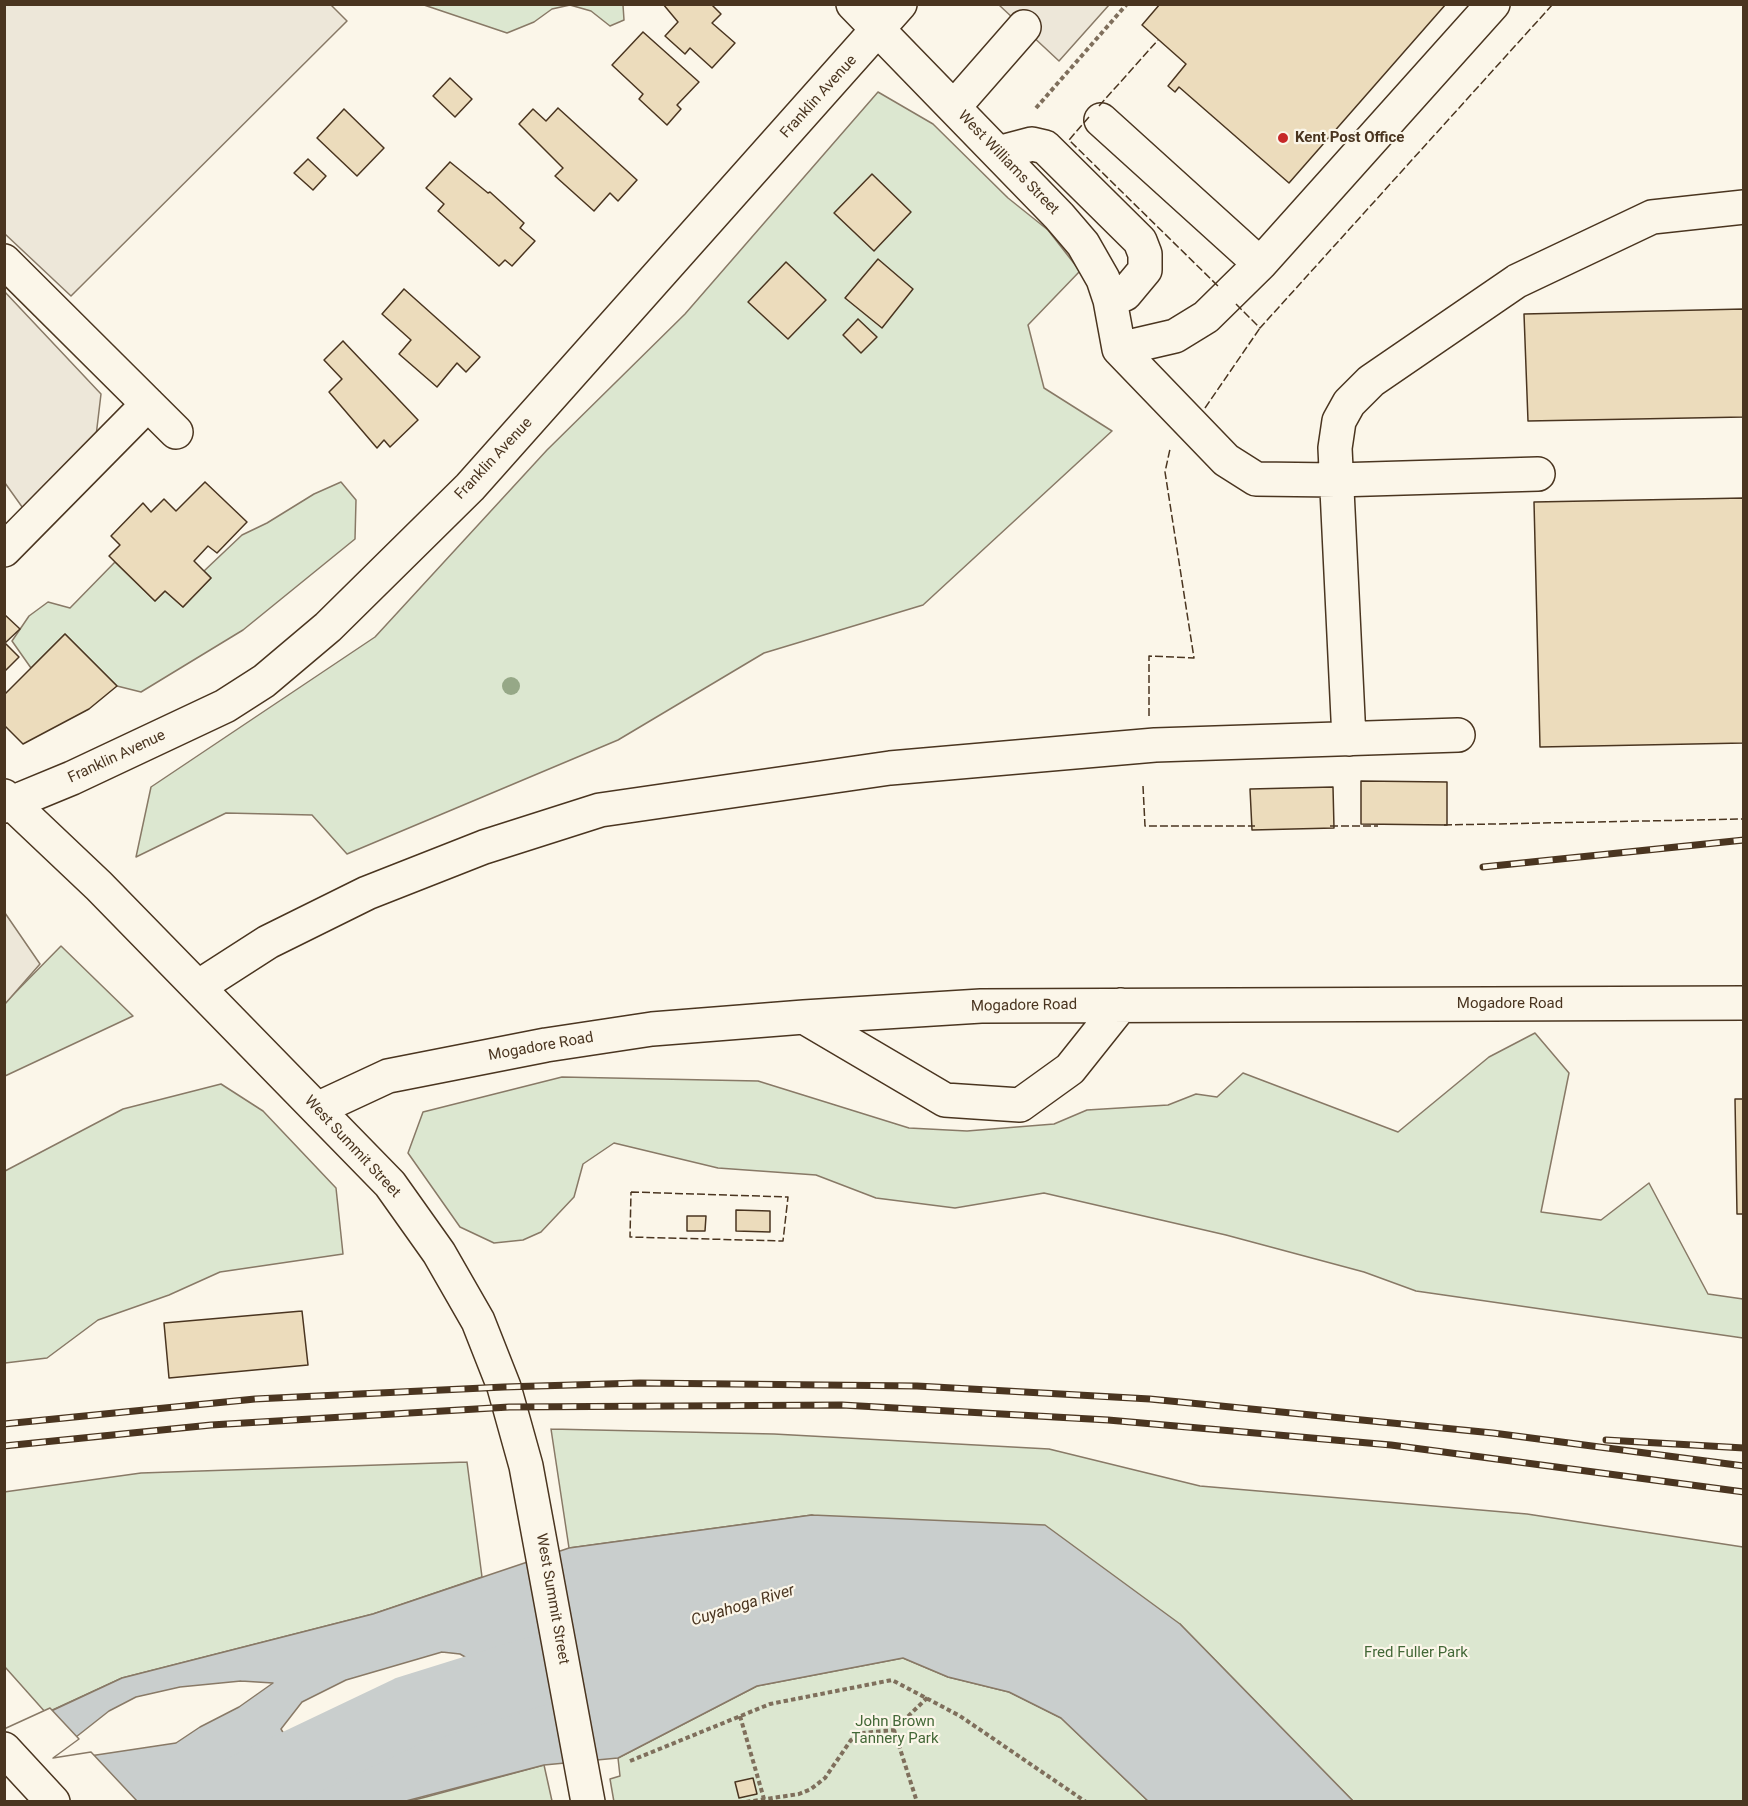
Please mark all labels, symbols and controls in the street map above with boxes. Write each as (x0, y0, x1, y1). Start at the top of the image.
street label: Franklin Avenue (777, 52, 861, 142)
street label: West Williams Street (954, 107, 1062, 219)
place label: Kent Post Office (1295, 129, 1404, 147)
marker: Kent Post Office (1276, 131, 1290, 145)
street label: Franklin Avenue (452, 414, 536, 504)
street label: Franklin Avenue (65, 727, 169, 787)
street label: Mogadore Road (1457, 995, 1563, 1013)
street label: Mogadore Road (971, 996, 1077, 1016)
street label: Mogadore Road (487, 1029, 595, 1065)
street label: West Summit Street (300, 1092, 404, 1202)
street label: West Summit Street (532, 1532, 572, 1666)
water label: Cuyahoga River (689, 1581, 797, 1631)
park label: Fred Fuller Park (1364, 1644, 1468, 1662)
park label: John Brown Tannery Park (851, 1713, 939, 1748)

